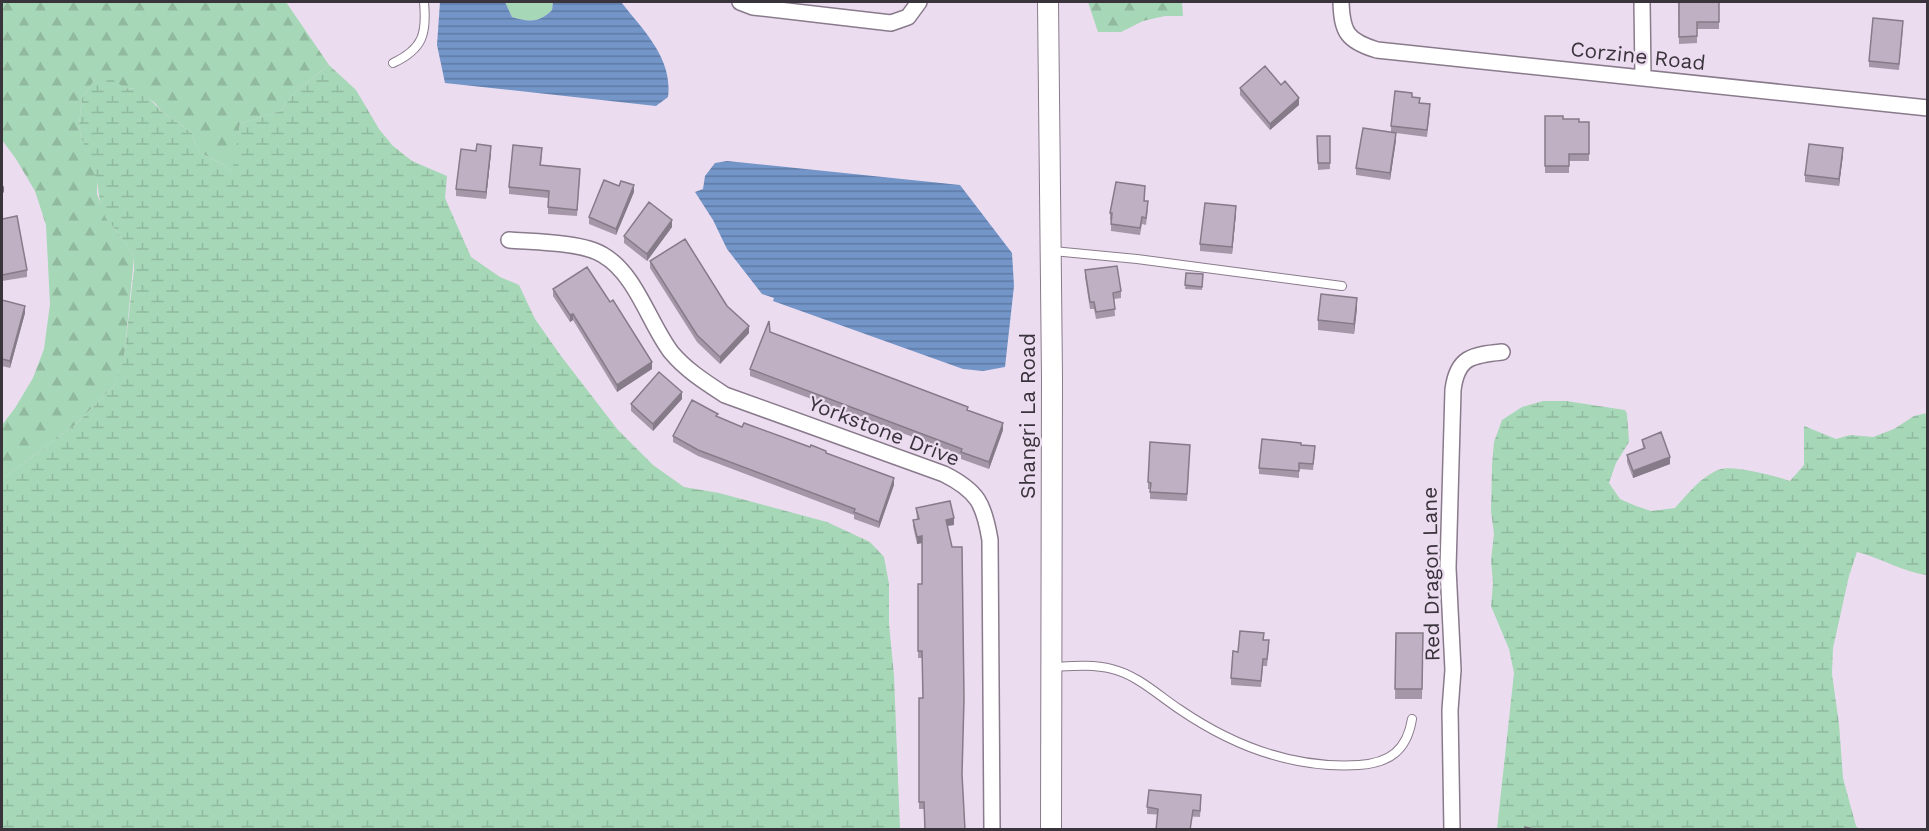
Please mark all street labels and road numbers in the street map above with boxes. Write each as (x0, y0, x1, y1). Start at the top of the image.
street label: Corzine Road (1569, 36, 1707, 75)
street label: Shangri La Road (1015, 333, 1040, 499)
street label: Yorkstone Drive (805, 390, 963, 471)
street label: Red Dragon Lane (1416, 486, 1445, 662)

